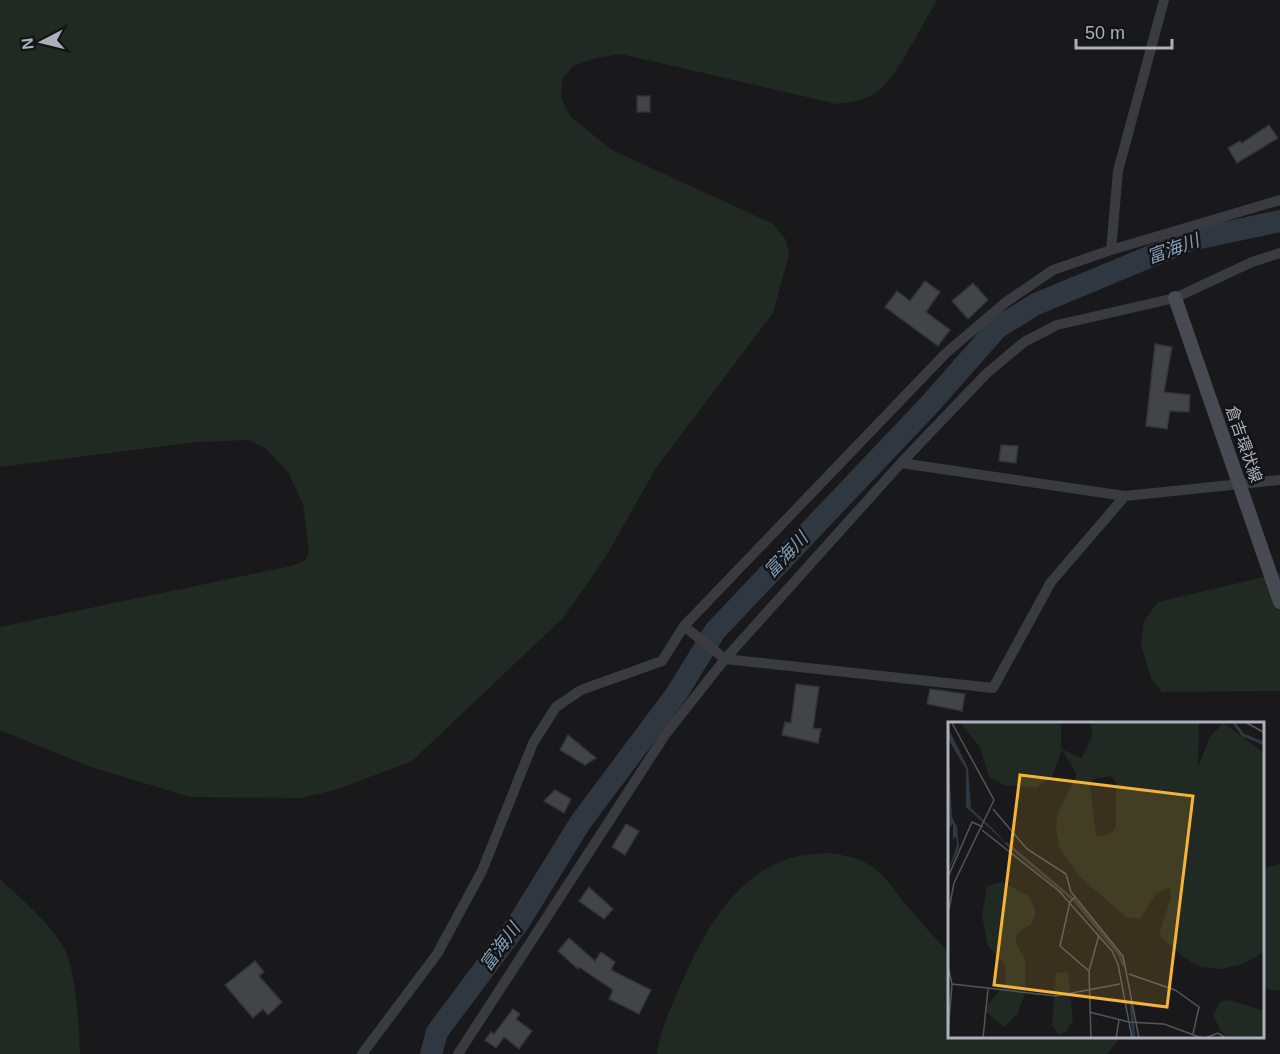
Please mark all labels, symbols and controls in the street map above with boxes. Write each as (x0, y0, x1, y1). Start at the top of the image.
north arrow (12, 12, 72, 72)
scale bar (1076, 12, 1172, 50)
text: 50 m (1085, 23, 1125, 43)
text: N (18, 37, 37, 51)
water label: 富海川 (1144, 230, 1204, 268)
street label: 倉吉環状線 (1223, 403, 1265, 485)
water label: 富海川 (760, 527, 813, 582)
inset map (948, 722, 1265, 1039)
water label: 富海川 (476, 918, 525, 975)

